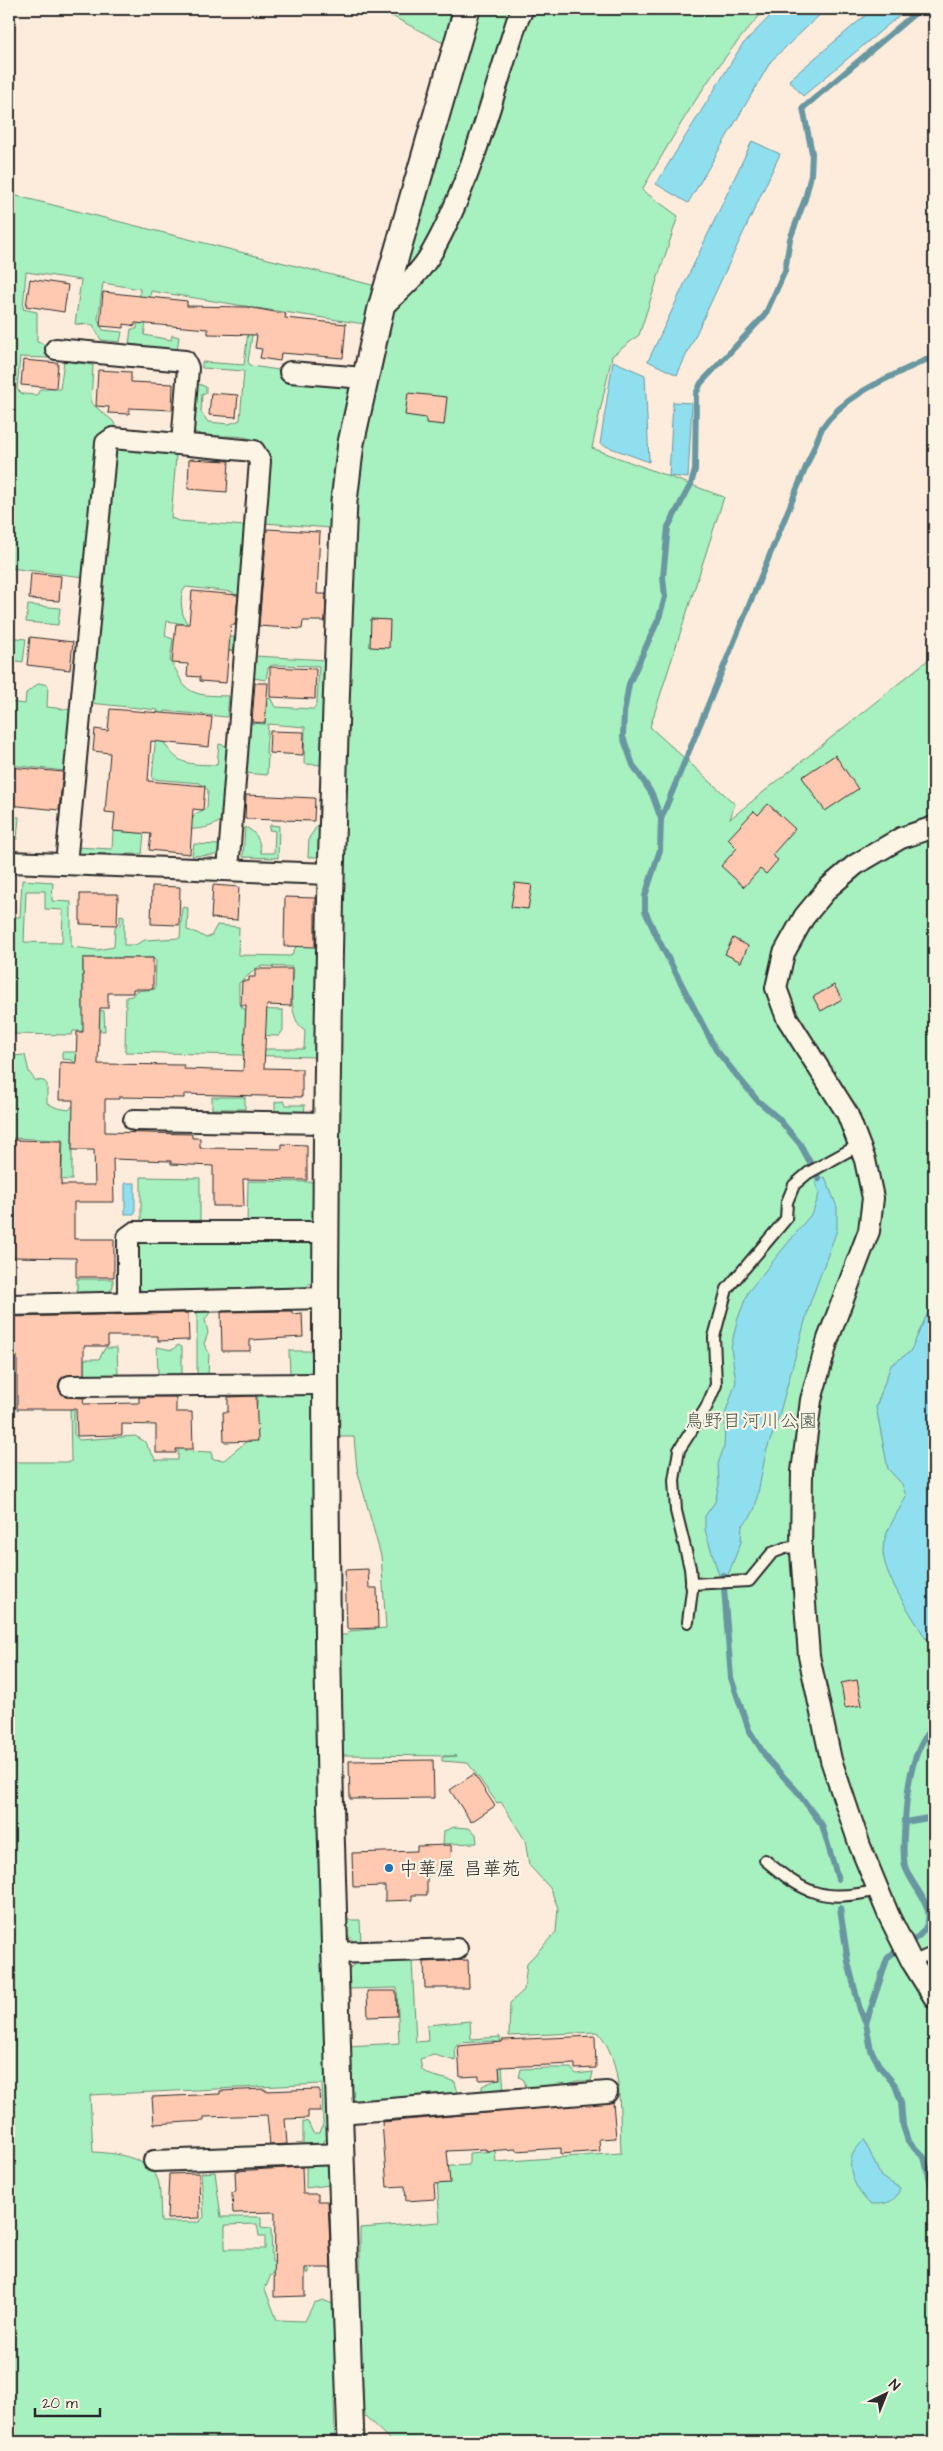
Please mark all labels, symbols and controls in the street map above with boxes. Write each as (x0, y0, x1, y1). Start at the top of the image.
park label: 鳥野目河川公園 (684, 1408, 818, 1435)
place label: 中華屋 昌華苑 (399, 1856, 521, 1883)
marker: 中華屋 昌華苑 (383, 1862, 395, 1874)
north arrow (860, 2368, 910, 2418)
text: N (884, 2375, 904, 2396)
scale bar (35, 2386, 100, 2418)
text: 20 m (42, 2393, 78, 2414)

